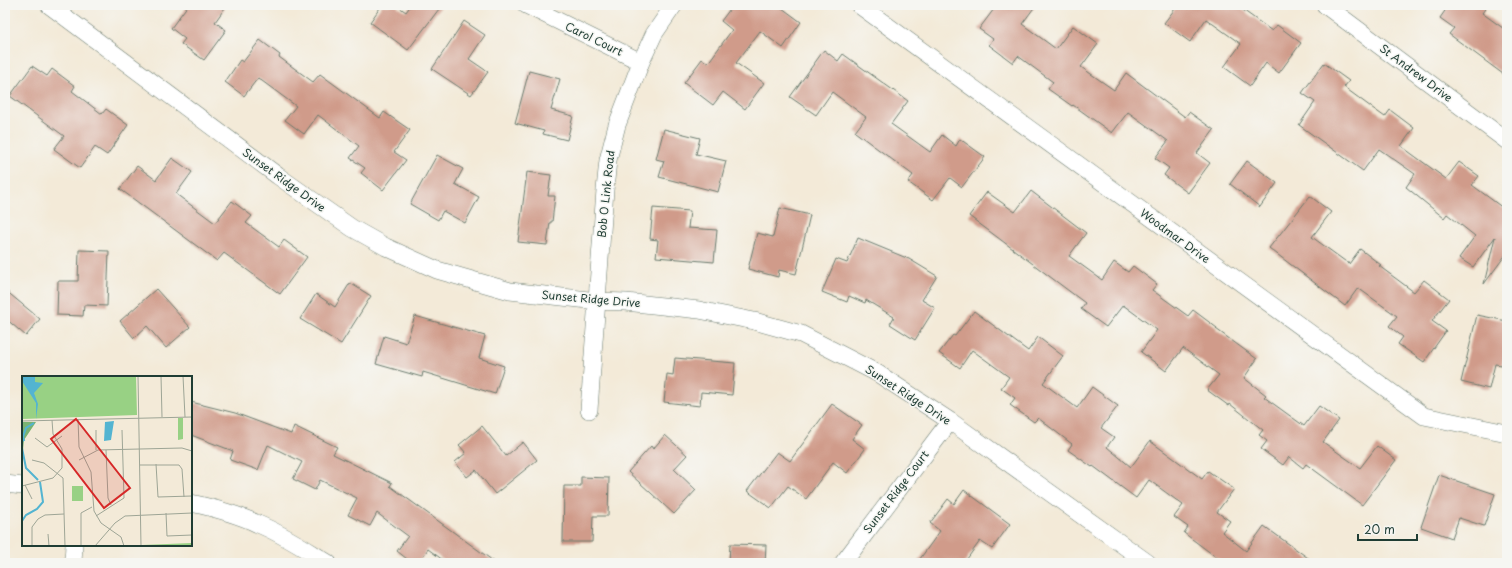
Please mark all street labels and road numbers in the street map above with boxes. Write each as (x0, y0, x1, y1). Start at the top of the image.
street label: Carol Court (562, 17, 626, 60)
street label: St Andrew Drive (1376, 40, 1456, 106)
street label: Sunset Ridge Drive (239, 144, 330, 216)
street label: Bob O Link Road (592, 149, 619, 238)
street label: Woodmar Drive (1137, 204, 1214, 267)
street label: Sunset Ridge Drive (541, 286, 641, 311)
street label: Sunset Ridge Drive (862, 360, 955, 429)
street label: Sunset Ridge Court (859, 446, 933, 537)

